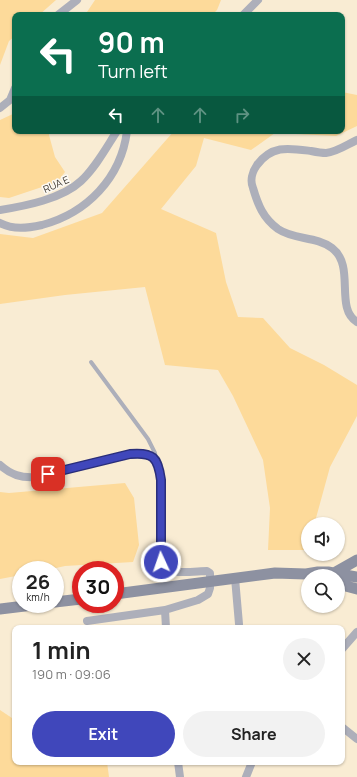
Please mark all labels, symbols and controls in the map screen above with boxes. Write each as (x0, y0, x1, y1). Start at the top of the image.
text: 90 m (98, 23, 165, 61)
icon: left (32, 28, 84, 80)
text: Turn left (98, 59, 168, 83)
icon: left (105, 104, 127, 126)
icon: ahead (147, 104, 169, 126)
icon: ahead (189, 104, 211, 126)
icon: right (231, 104, 253, 126)
street label: RUA E (41, 172, 71, 196)
pin (31, 457, 65, 491)
icon: arrive (37, 463, 59, 485)
map controls (301, 517, 345, 613)
button: sound (301, 517, 345, 561)
position arrow (140, 541, 182, 583)
speed limit sign: 30 (72, 561, 124, 613)
text: 26 (26, 568, 50, 595)
button: search (301, 569, 345, 613)
text: km/h (26, 590, 50, 604)
text: 1 min (32, 633, 91, 666)
button: close (283, 638, 325, 680)
text: 190 m · 09:06 (32, 665, 111, 683)
button: Exit (32, 711, 175, 757)
button: Share (183, 711, 325, 757)

